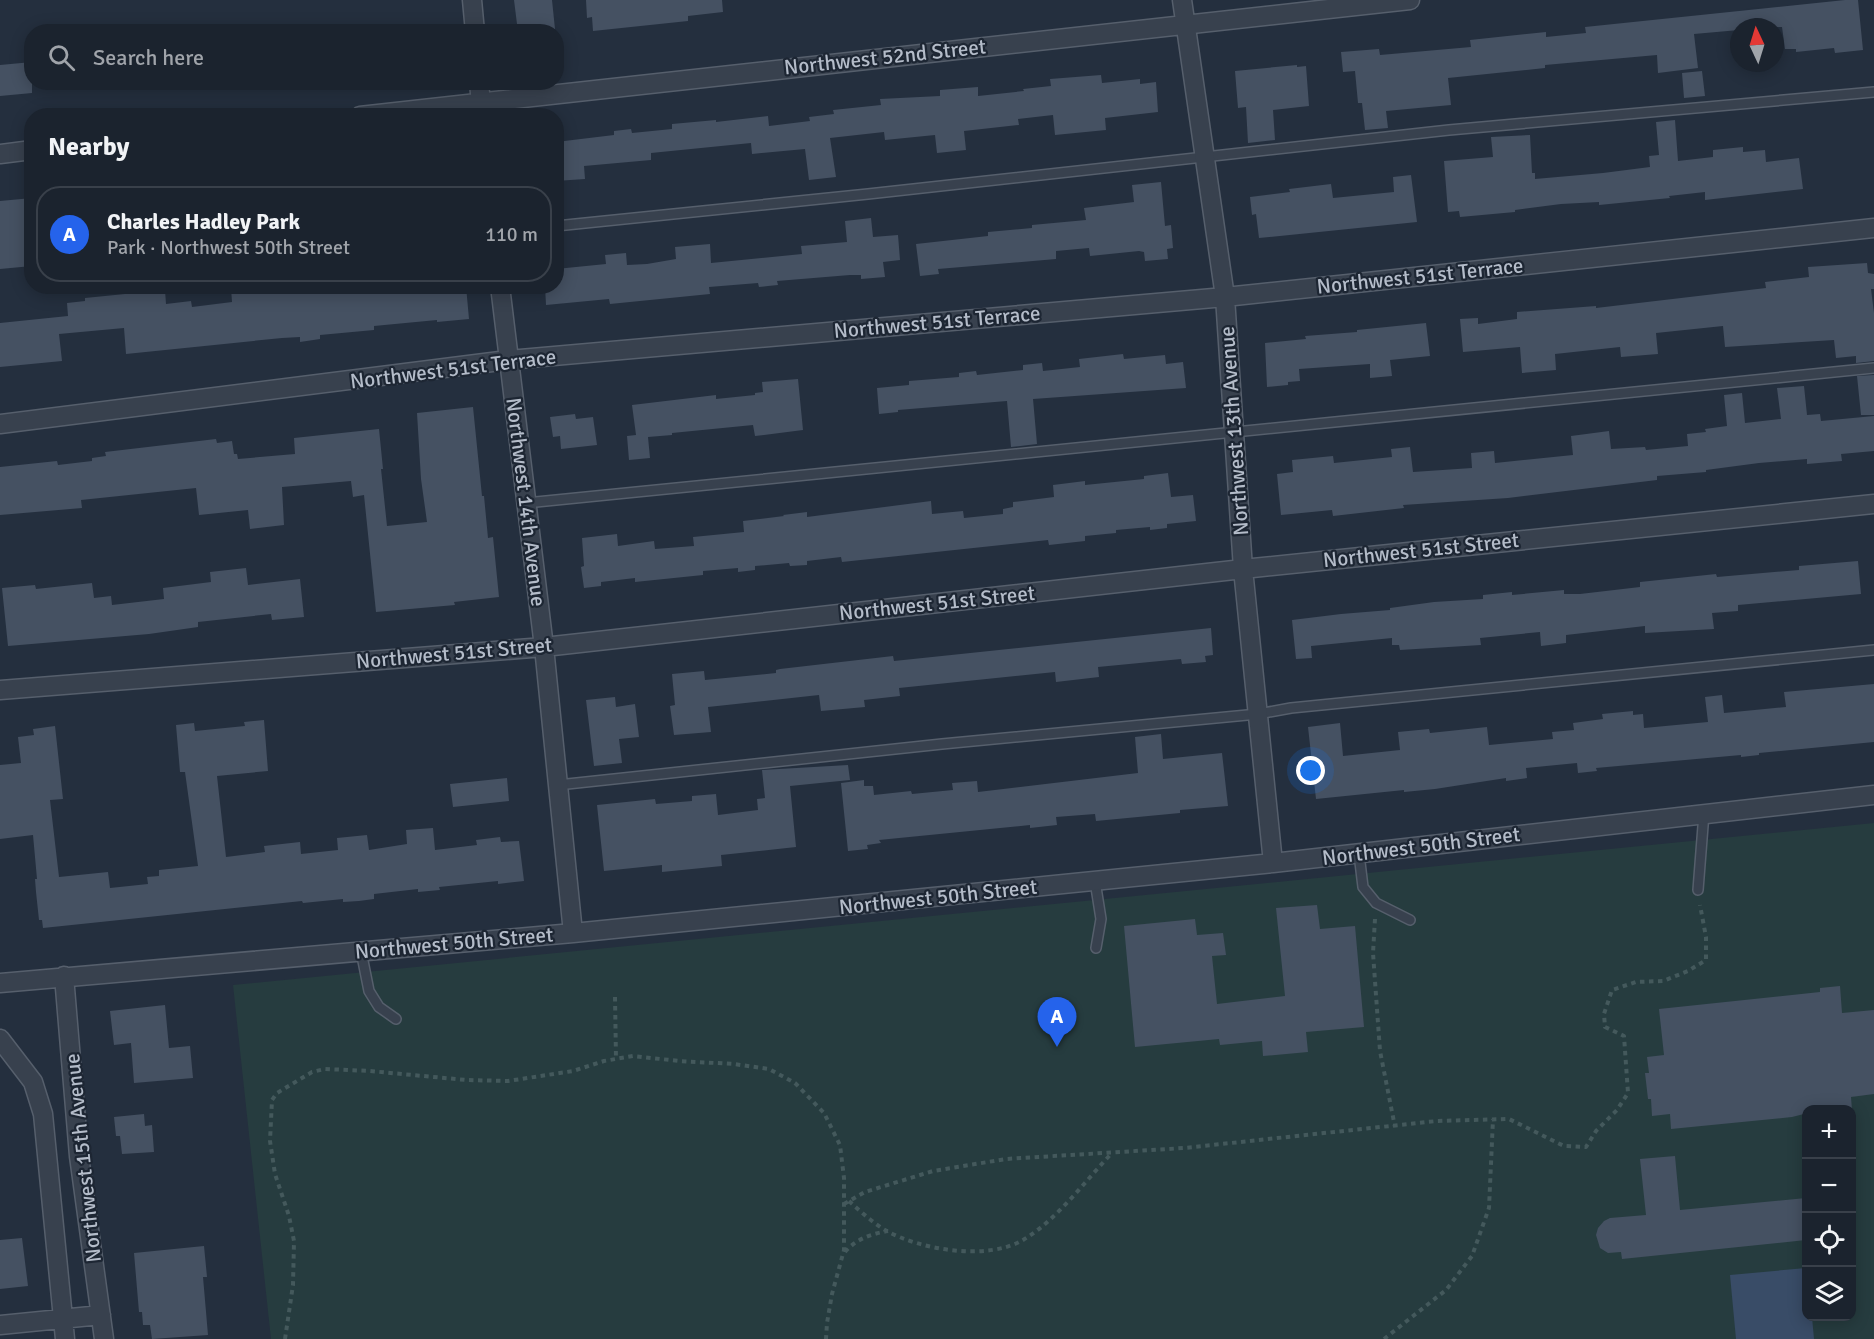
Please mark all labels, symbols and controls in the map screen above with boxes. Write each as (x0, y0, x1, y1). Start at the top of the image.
north arrow (1730, 18, 1784, 72)
search box (24, 24, 564, 90)
street label: Northwest 52nd Street (783, 33, 987, 81)
icon: search (45, 41, 78, 74)
text: Search here (93, 44, 204, 71)
text: Nearby (48, 131, 129, 163)
text: Charles Hadley Park (107, 208, 300, 235)
text: A (63, 222, 76, 247)
text: 110 m (485, 222, 538, 247)
text: Park · Northwest 50th Street (107, 235, 350, 260)
street label: Northwest 51st Terrace (1315, 252, 1525, 300)
street label: Northwest 51st Terrace (833, 300, 1041, 344)
street label: Northwest 13th Avenue (1214, 325, 1254, 537)
street label: Northwest 51st Terrace (348, 343, 558, 395)
street label: Northwest 14th Avenue (500, 396, 552, 608)
street label: Northwest 51st Street (1322, 527, 1520, 573)
street label: Northwest 51st Street (838, 580, 1036, 626)
street label: Northwest 51st Street (355, 631, 553, 675)
your location (1296, 756, 1325, 785)
street label: Northwest 50th Street (1321, 821, 1521, 871)
street label: Northwest 50th Street (838, 874, 1038, 920)
street label: Northwest 50th Street (354, 921, 554, 965)
pin: A (1038, 998, 1076, 1047)
street label: Northwest 15th Avenue (59, 1052, 107, 1264)
map controls (1802, 1105, 1856, 1321)
button: + (1802, 1105, 1856, 1159)
button: − (1802, 1159, 1856, 1213)
button: locate (1802, 1213, 1856, 1267)
button: layers (1802, 1267, 1856, 1321)

